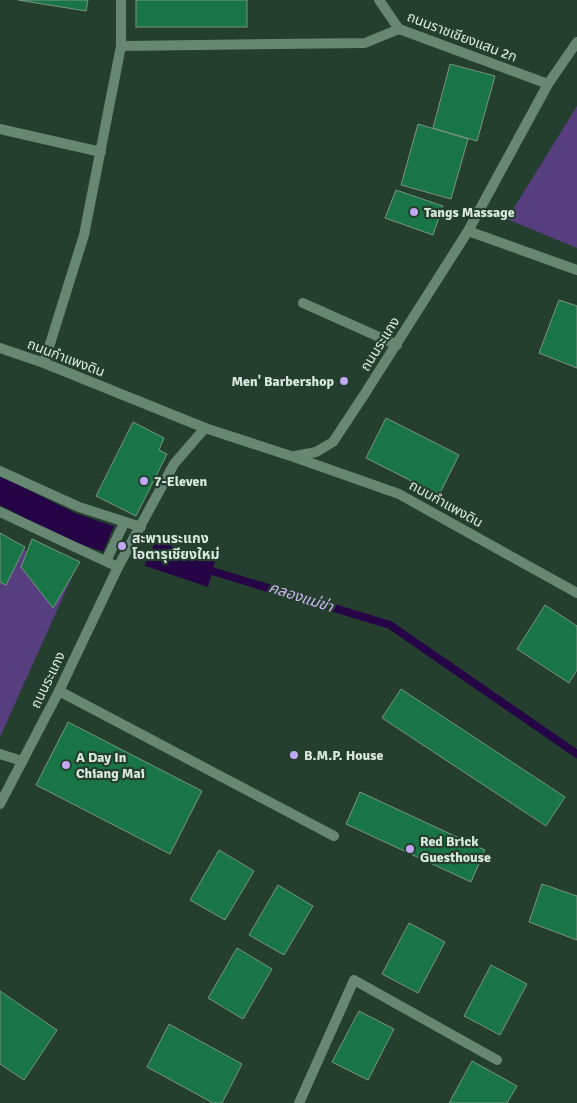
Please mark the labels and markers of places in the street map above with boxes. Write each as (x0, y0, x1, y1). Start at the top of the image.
place label: Tangs Massage (424, 204, 515, 221)
marker: Tangs Massage (408, 206, 420, 218)
place label: Men' Barbershop (231, 373, 334, 390)
marker: Men' Barbershop (338, 375, 350, 387)
place label: 7-Eleven (154, 473, 207, 490)
marker: 7-Eleven (138, 475, 150, 487)
place label: สะพานระแกง โอตารุเชียงใหม่ (132, 530, 220, 563)
marker: สะพานระแกง โอตารุเชียงใหม่ (116, 540, 128, 552)
place label: B.M.P. House (304, 747, 383, 764)
place label: A Day In Chiang Mai (76, 749, 145, 782)
marker: B.M.P. House (288, 749, 300, 761)
marker: A Day In Chiang Mai (60, 759, 72, 771)
place label: Red Brick Guesthouse (420, 833, 491, 866)
marker: Red Brick Guesthouse (404, 843, 416, 855)

